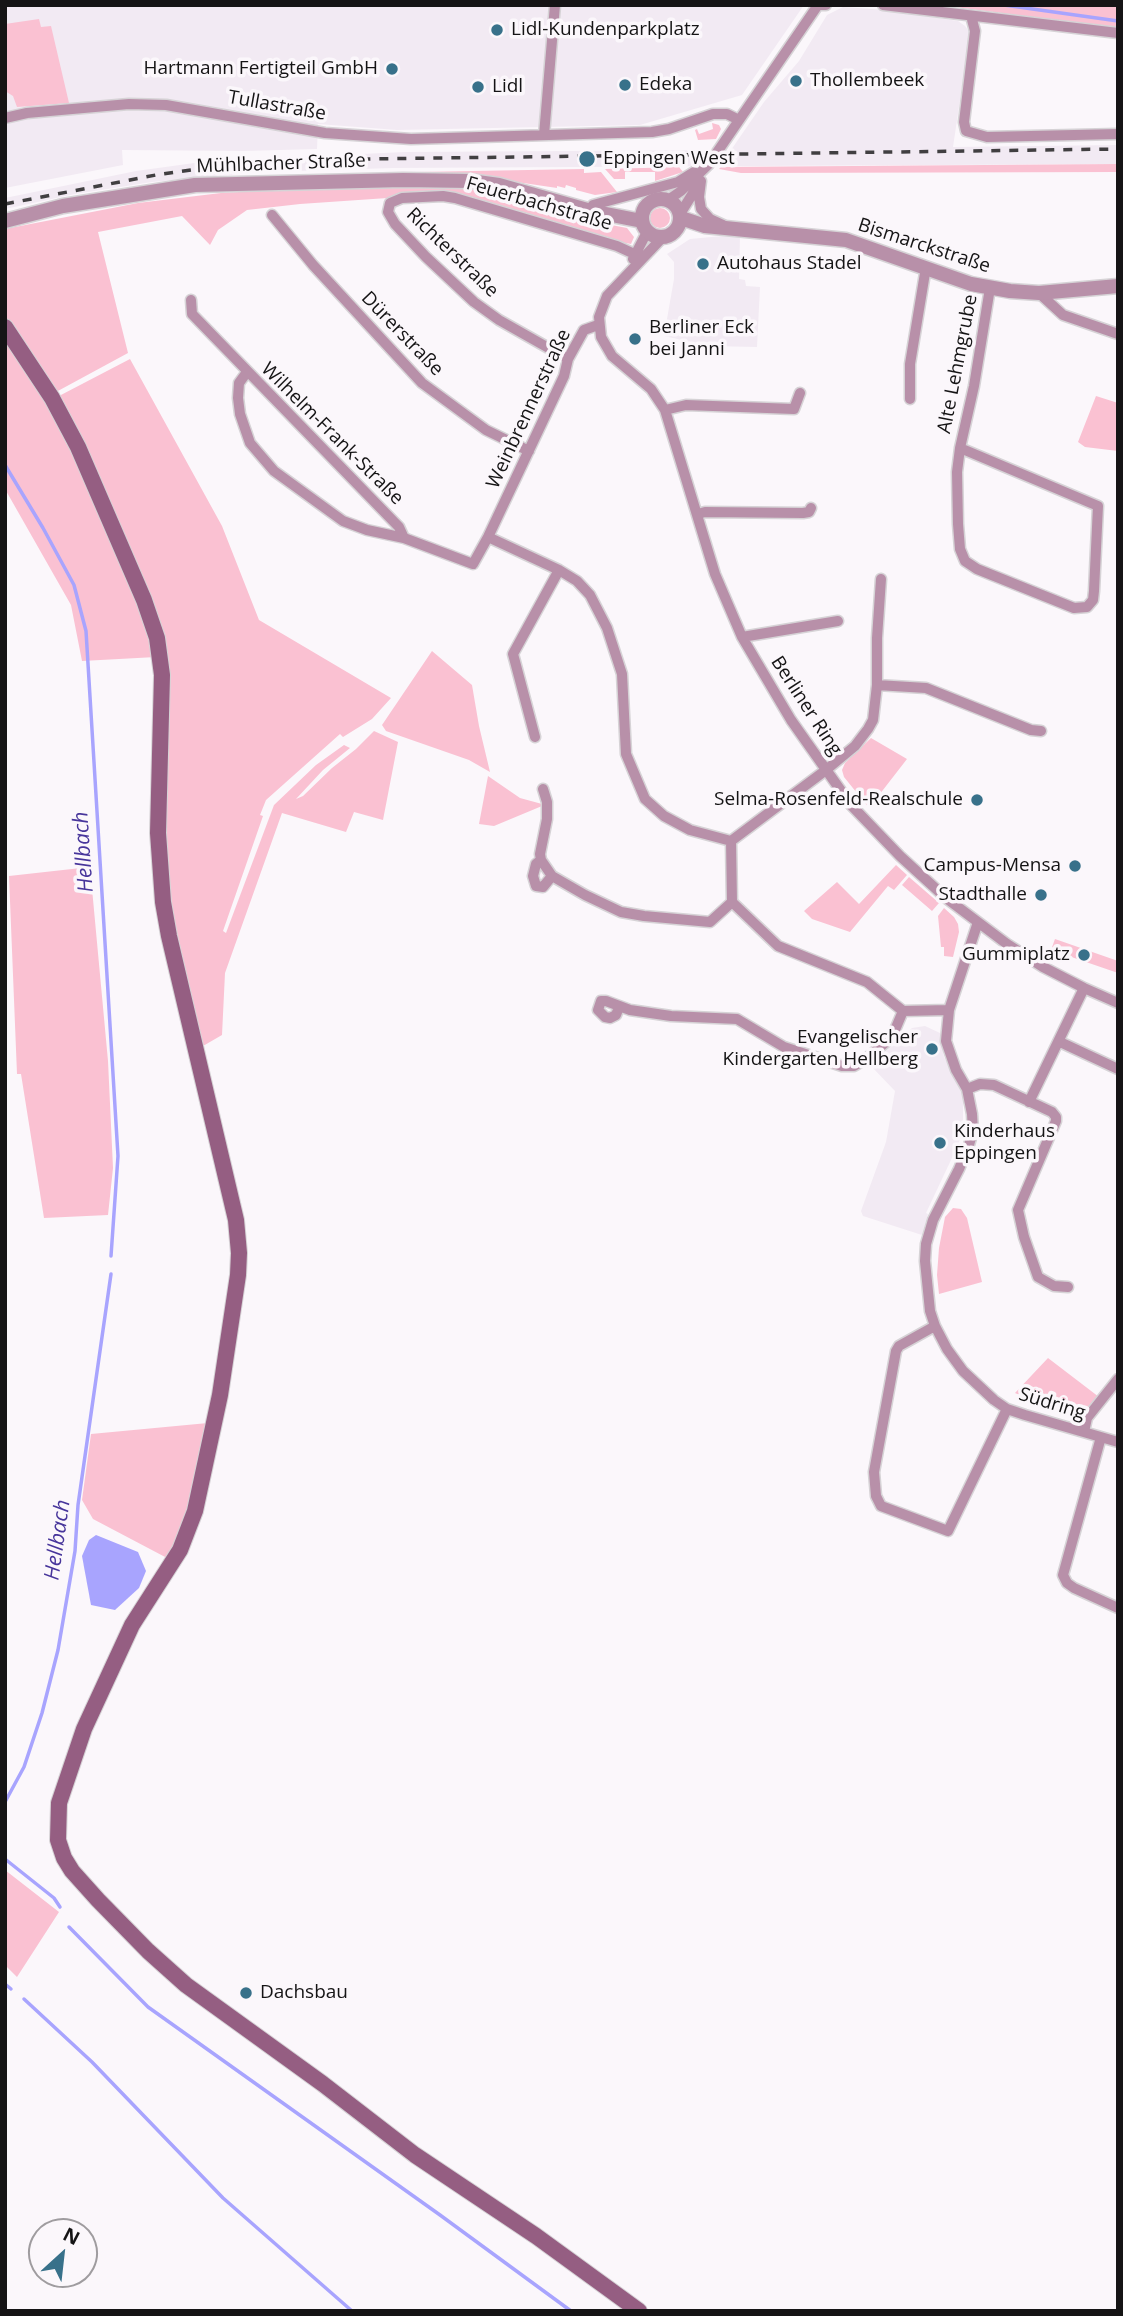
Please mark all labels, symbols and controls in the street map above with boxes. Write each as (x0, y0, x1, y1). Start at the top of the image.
place label: Lidl-Kundenparkplatz (511, 19, 700, 41)
marker: Lidl-Kundenparkplatz (489, 22, 505, 38)
place label: Hartmann Fertigteil GmbH (143, 58, 378, 80)
marker: Hartmann Fertigteil GmbH (384, 61, 400, 77)
place label: Thollembeek (810, 70, 924, 92)
marker: Thollembeek (788, 73, 804, 89)
place label: Edeka (639, 74, 692, 96)
place label: Lidl (492, 76, 523, 98)
marker: Edeka (617, 77, 633, 93)
marker: Lidl (470, 79, 486, 95)
street label: Tullastraße (226, 86, 328, 126)
place label: Eppingen West (603, 148, 735, 170)
marker: Eppingen West (577, 149, 597, 169)
street label: Mühlbacher Straße (196, 150, 366, 178)
street label: Feuerbachstraße (464, 172, 614, 236)
street label: Richterstraße (401, 203, 503, 303)
street label: Bismarckstraße (855, 214, 993, 278)
place label: Autohaus Stadel (717, 253, 862, 275)
marker: Autohaus Stadel (695, 256, 711, 272)
street label: Dürerstraße (356, 287, 448, 381)
street label: Alte Lehmgrube (933, 293, 983, 435)
place label: Berliner Eck bei Janni (649, 317, 754, 361)
street label: Weinbrennerstraße (482, 326, 576, 492)
marker: Berliner Eck bei Janni (627, 331, 643, 347)
street label: Wilhelm-Frank-Straße (256, 358, 408, 510)
street label: Berliner Ring (765, 652, 847, 760)
place label: Selma-Rosenfeld-Realschule (714, 789, 963, 811)
marker: Selma-Rosenfeld-Realschule (969, 792, 985, 808)
water label: Hellbach (69, 811, 99, 893)
place label: Campus-Mensa (923, 855, 1061, 877)
marker: Campus-Mensa (1067, 858, 1083, 874)
place label: Stadthalle (938, 884, 1027, 906)
marker: Stadthalle (1033, 887, 1049, 903)
place label: Gummiplatz (962, 944, 1070, 966)
marker: Gummiplatz (1076, 947, 1092, 963)
place label: Evangelischer Kindergarten Hellberg (723, 1027, 918, 1071)
marker: Evangelischer Kindergarten Hellberg (924, 1041, 940, 1057)
place label: Kinderhaus Eppingen (954, 1121, 1055, 1165)
marker: Kinderhaus Eppingen (932, 1135, 948, 1151)
street label: Südring (1016, 1383, 1088, 1425)
water label: Hellbach (40, 1498, 76, 1582)
place label: Dachsbau (260, 1982, 348, 2004)
marker: Dachsbau (238, 1985, 254, 2001)
north arrow (28, 2218, 98, 2288)
text: N (59, 2221, 84, 2251)

